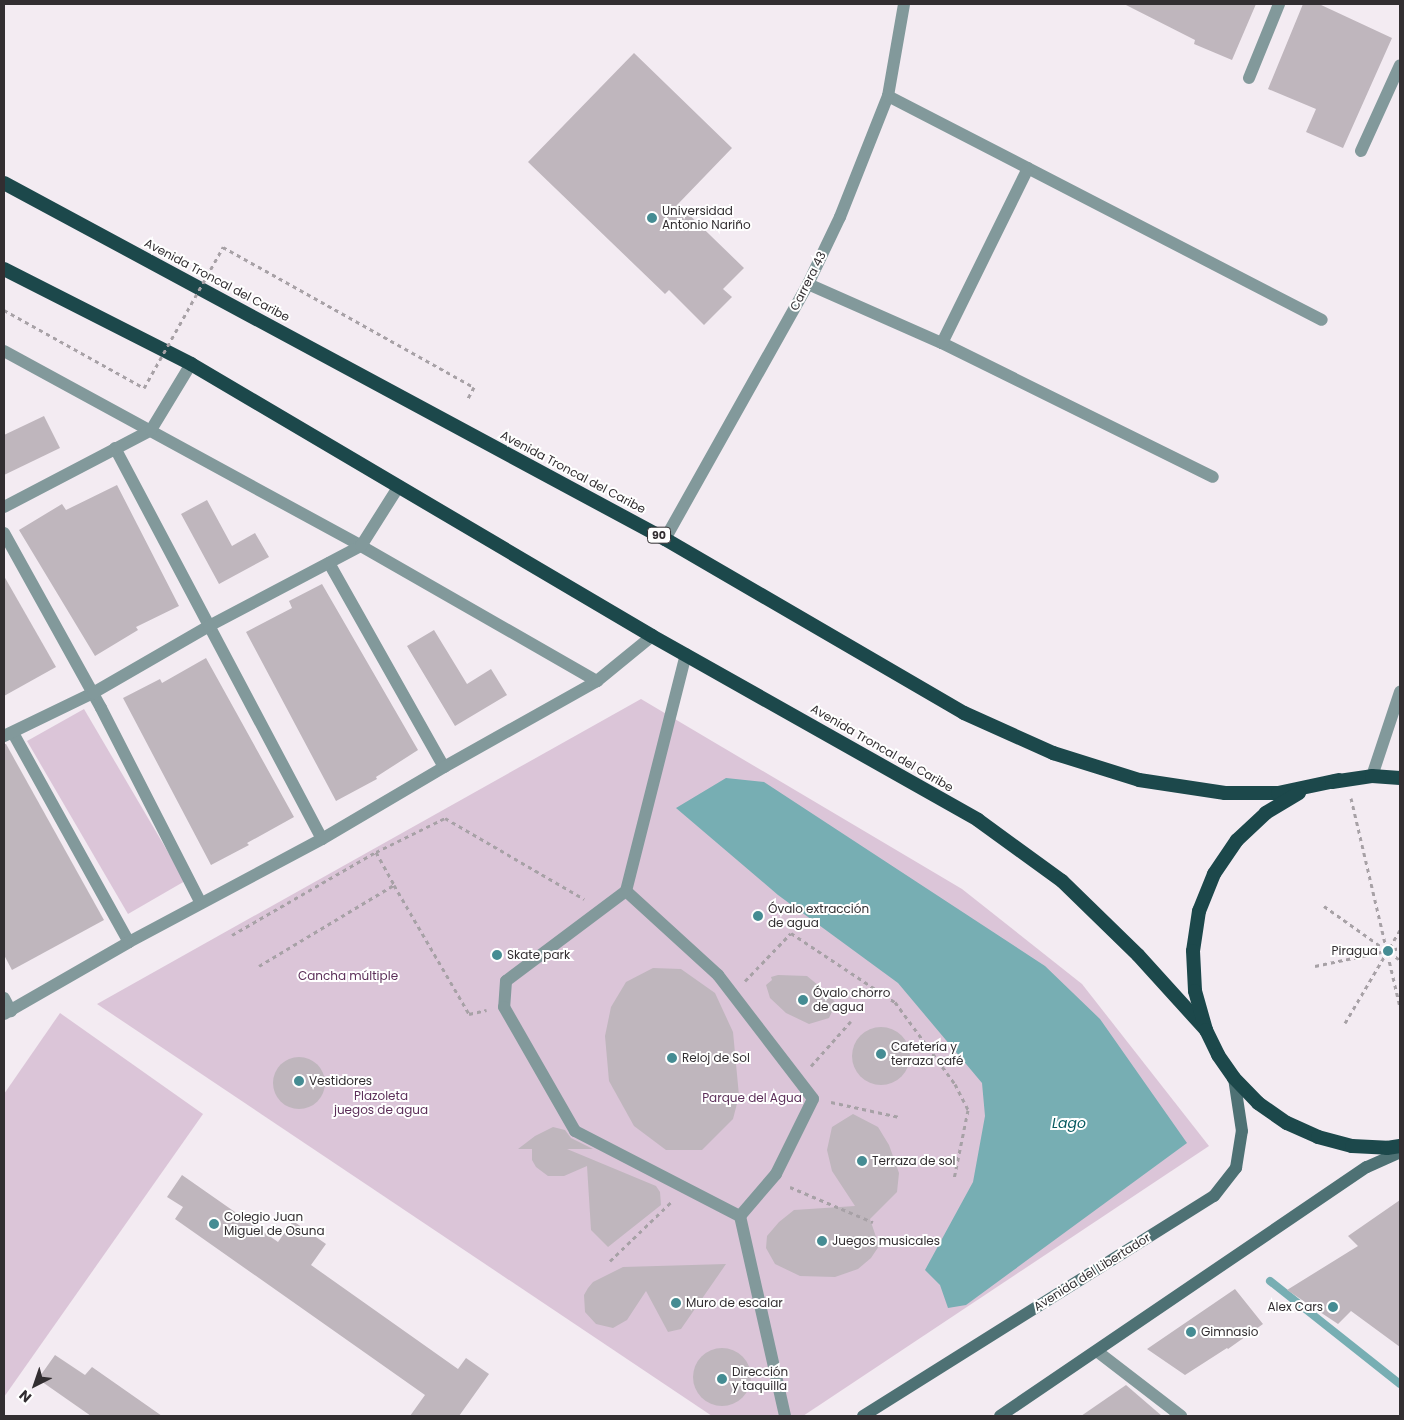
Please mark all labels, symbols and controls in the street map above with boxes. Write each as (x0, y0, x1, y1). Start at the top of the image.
place label: Universidad Antonio Nariño (662, 204, 751, 232)
marker: Universidad Antonio Nariño (646, 212, 658, 224)
street label: Avenida Troncal del Caribe (142, 236, 292, 324)
street label: Carrera 43 (787, 249, 829, 313)
street label: Avenida Troncal del Caribe (498, 428, 648, 516)
road number: 90 (646, 526, 672, 544)
street label: Avenida Troncal del Caribe (808, 701, 956, 795)
place label: Óvalo extracción de agua (768, 902, 869, 930)
marker: Óvalo extracción de agua (752, 910, 764, 922)
place label: Piragua (1332, 944, 1378, 958)
marker: Piragua (1382, 945, 1394, 957)
place label: Skate park (507, 948, 570, 962)
marker: Skate park (491, 949, 503, 961)
park label: Cancha múltiple (298, 969, 398, 983)
place label: Óvalo chorro de agua (813, 986, 890, 1014)
marker: Óvalo chorro de agua (797, 994, 809, 1006)
place label: Cafetería y terraza café (891, 1040, 963, 1068)
marker: Cafetería y terraza café (875, 1048, 887, 1060)
place label: Reloj de Sol (682, 1051, 750, 1065)
marker: Reloj de Sol (666, 1052, 678, 1064)
place label: Vestidores (309, 1074, 372, 1088)
marker: Vestidores (293, 1075, 305, 1087)
park label: Plazoleta juegos de agua (334, 1089, 428, 1117)
park label: Parque del Agua (702, 1091, 802, 1105)
water label: Lago (1052, 1115, 1086, 1131)
place label: Terraza de sol (872, 1154, 955, 1168)
marker: Terraza de sol (856, 1155, 868, 1167)
place label: Colegio Juan Miguel de Osuna (224, 1210, 325, 1238)
marker: Colegio Juan Miguel de Osuna (208, 1218, 220, 1230)
street label: Avenida del Libertador (1031, 1230, 1153, 1314)
place label: Juegos musicales (832, 1234, 940, 1248)
marker: Juegos musicales (816, 1235, 828, 1247)
place label: Muro de escalar (686, 1296, 783, 1310)
marker: Muro de escalar (670, 1297, 682, 1309)
place label: Alex Cars (1267, 1300, 1323, 1314)
marker: Alex Cars (1327, 1301, 1339, 1313)
place label: Gimnasio (1201, 1325, 1258, 1339)
marker: Gimnasio (1185, 1326, 1197, 1338)
north arrow (10, 1360, 60, 1410)
place label: Dirección y taquilla (732, 1365, 788, 1393)
marker: Dirección y taquilla (716, 1373, 728, 1385)
text: N (15, 1385, 36, 1407)

